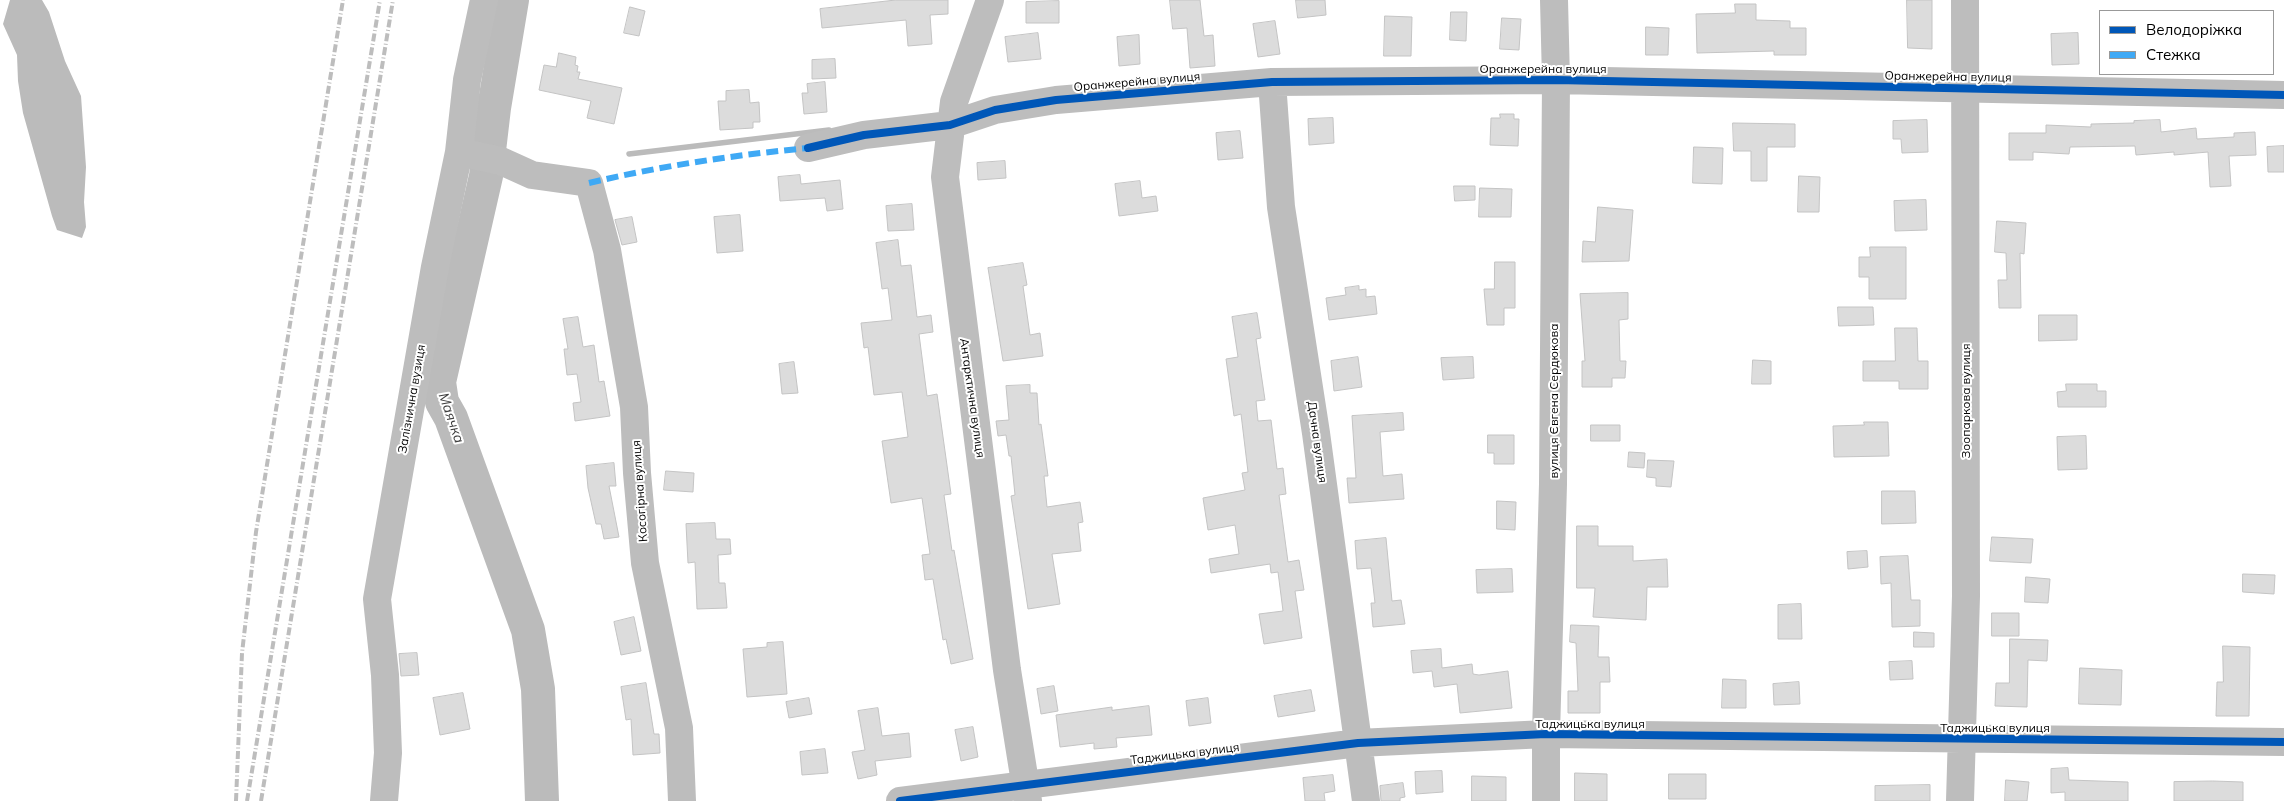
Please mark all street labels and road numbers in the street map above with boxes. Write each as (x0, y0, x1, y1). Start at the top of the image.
street label: Оранжерейна вулиця (1479, 62, 1607, 76)
street label: Оранжерейна вулиця (1073, 69, 1201, 95)
street label: Оранжерейна вулиця (1884, 69, 2012, 85)
street label: вулиця Євгена Сердюкова (1547, 324, 1561, 478)
street label: Антарктична вулиця (956, 337, 988, 459)
street label: Залізнична вузиця (395, 343, 429, 455)
street label: Зоопаркова вулиця (1959, 343, 1973, 459)
street label: Дачна вулиця (1304, 400, 1330, 484)
street label: Косогірна вулиця (629, 440, 651, 542)
street label: Таджицька вулиця (1535, 717, 1645, 731)
street label: Таджицька вулиця (1940, 721, 2050, 735)
street label: Таджицька вулиця (1130, 740, 1240, 768)

